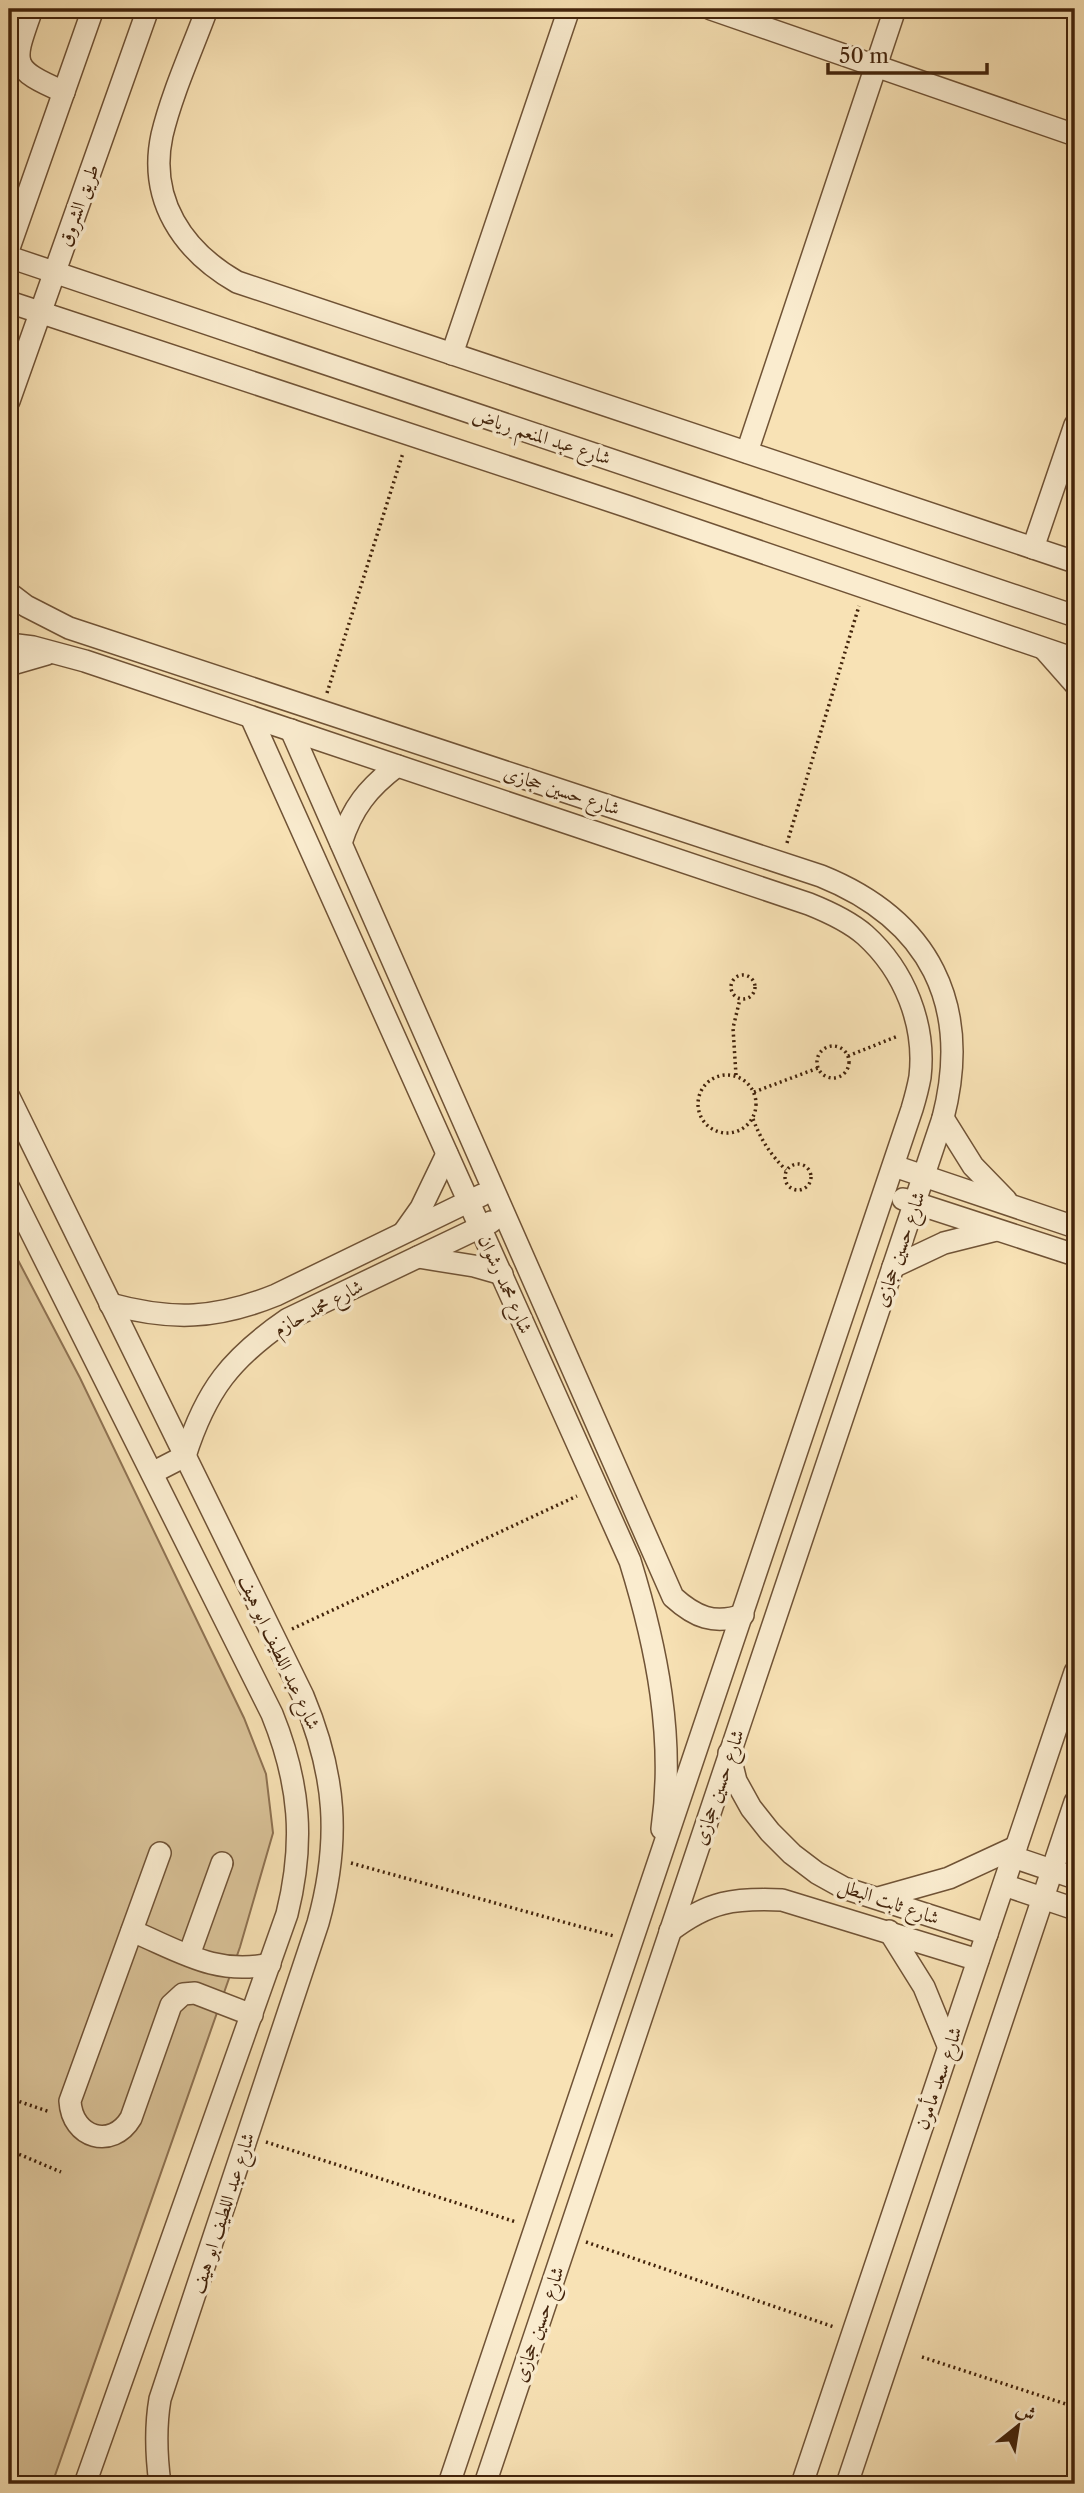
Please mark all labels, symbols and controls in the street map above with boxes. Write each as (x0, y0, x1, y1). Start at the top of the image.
scale bar (828, 32, 988, 76)
text: 50 m (839, 43, 889, 68)
street label: طريق الشروق (53, 161, 105, 250)
street label: شارع عبد المنعم رياض (468, 403, 614, 476)
street label: شارع حسين حجازى (500, 761, 623, 824)
street label: شارع حسين حجازى (869, 1188, 934, 1311)
street label: شارع محمد رشوان (470, 1231, 538, 1339)
street label: شارع محمد حازم (270, 1274, 369, 1345)
street label: شارع عبد اللطيف ابو هيف (230, 1571, 325, 1735)
street label: شارع حسين حجازى (688, 1726, 753, 1849)
street label: شارع ثابت البطل (834, 1873, 942, 1933)
street label: شارع سعد مأمون (908, 2023, 971, 2134)
street label: شارع عبد اللطيف ابو هيف (186, 2130, 263, 2298)
street label: شارع حسين حجازى (508, 2263, 573, 2386)
north arrow (982, 2392, 1052, 2462)
text: ش (1012, 2397, 1040, 2426)

